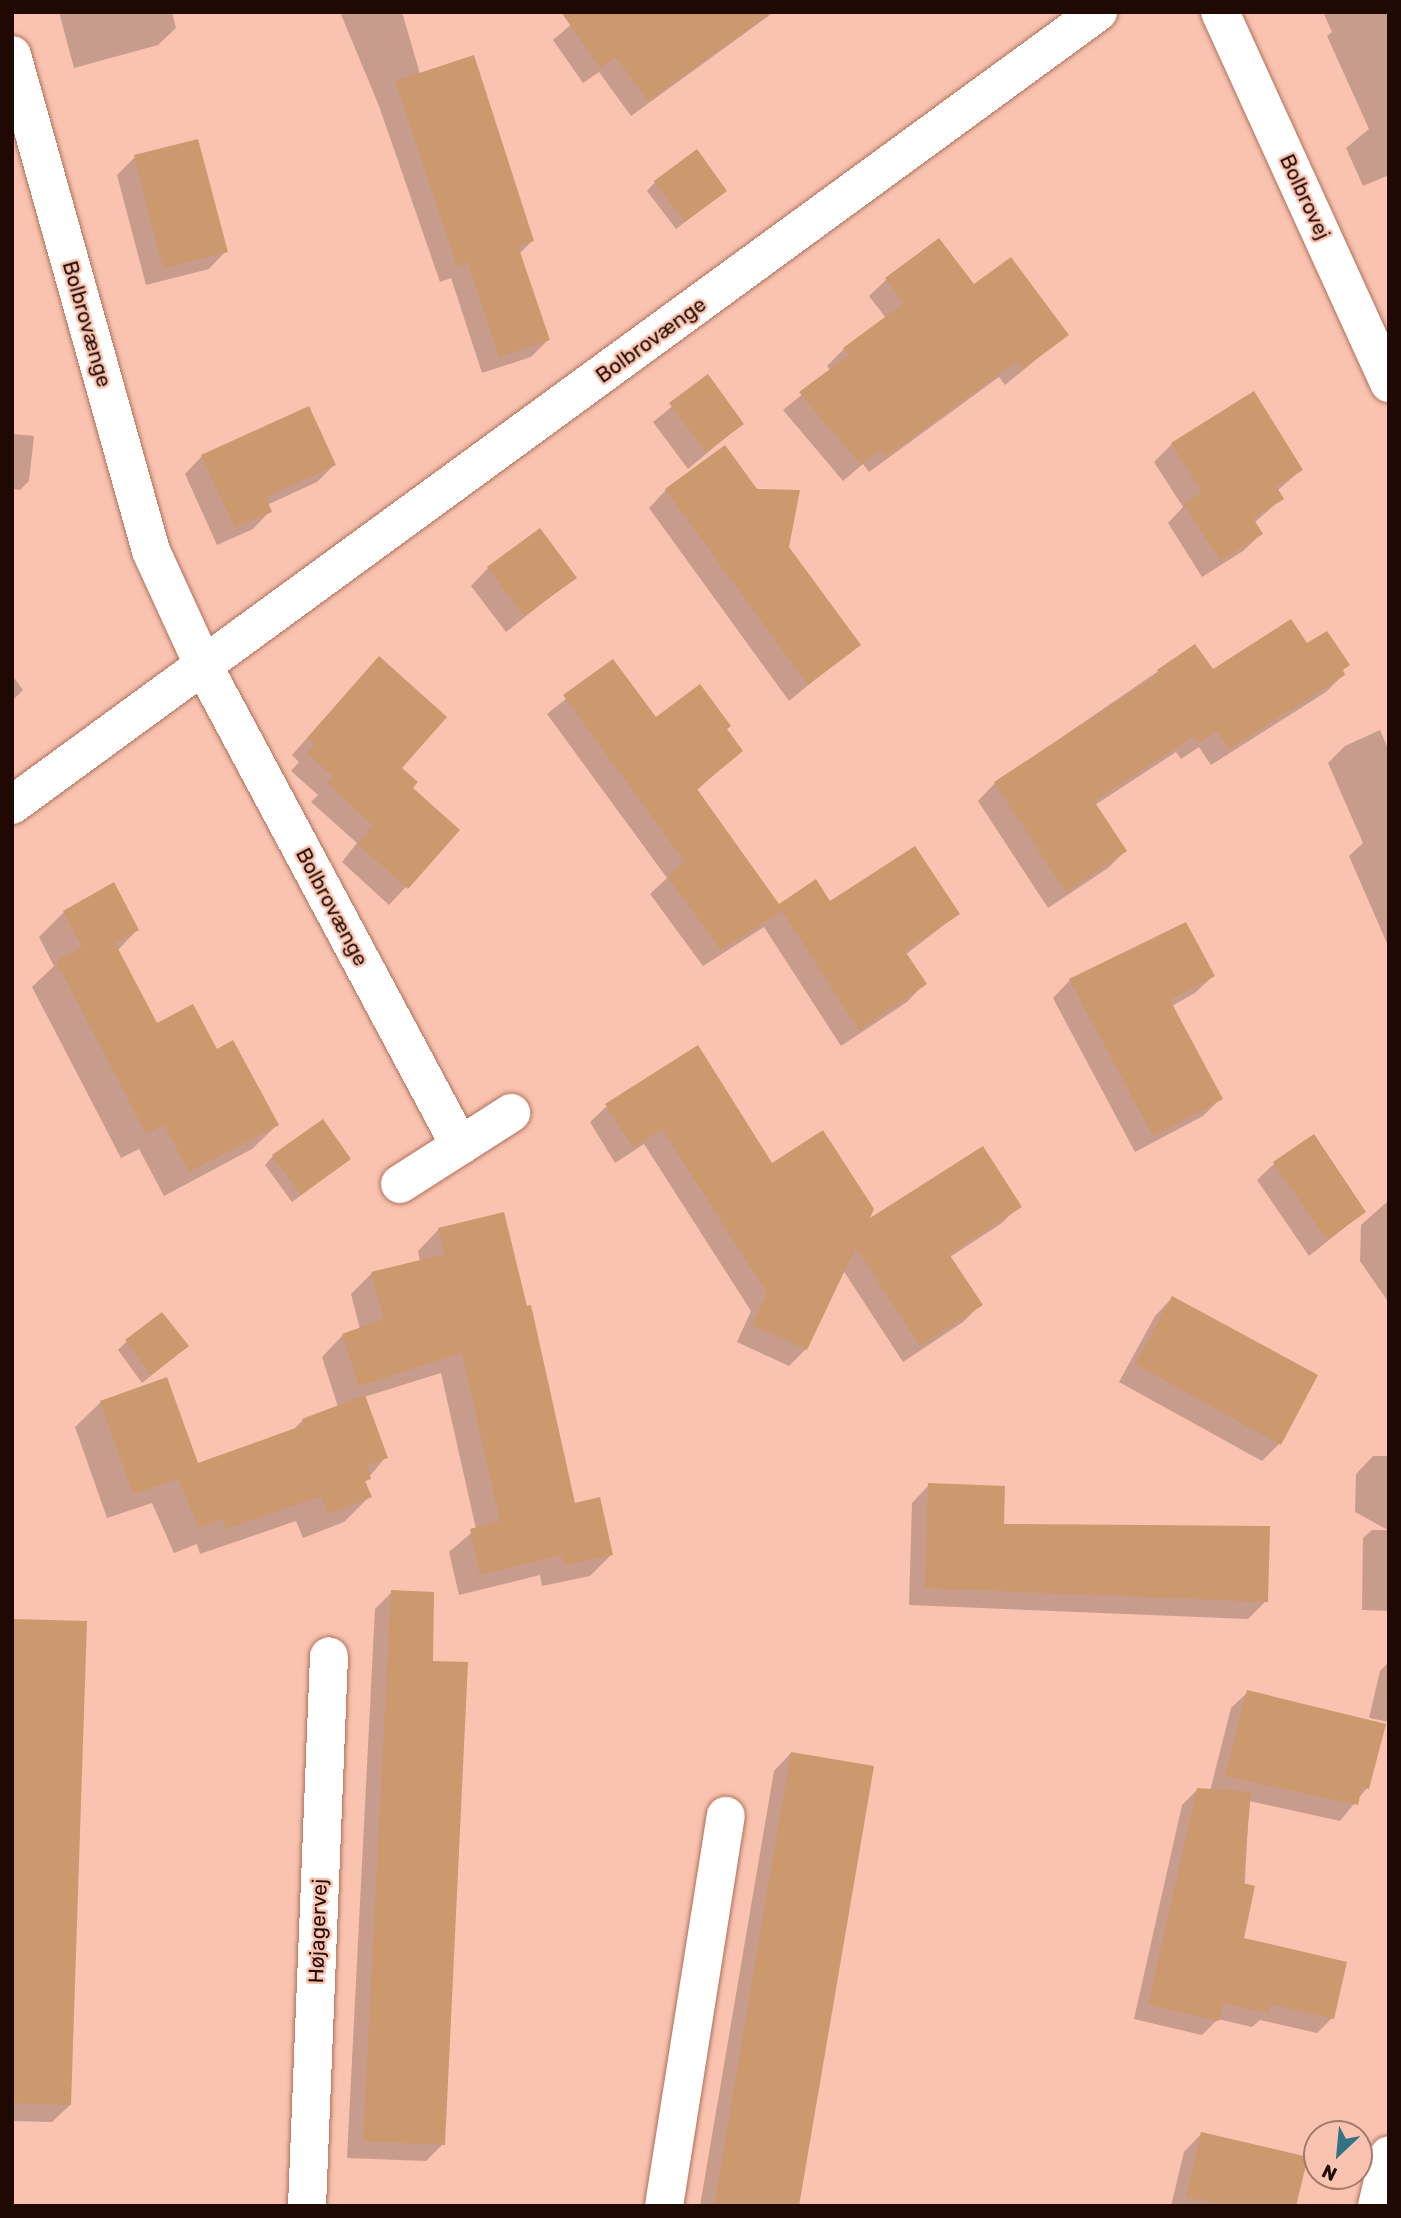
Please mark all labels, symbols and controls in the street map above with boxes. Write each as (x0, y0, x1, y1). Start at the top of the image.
street label: Bolbrovej (1274, 150, 1336, 244)
street label: Bolbrovænge (57, 258, 117, 390)
street label: Bolbrovænge (591, 292, 711, 388)
street label: Bolbrovænge (290, 844, 374, 970)
street label: Højagervej (304, 1878, 332, 1984)
north arrow (1303, 2120, 1373, 2190)
text: N (1318, 2159, 1341, 2186)

